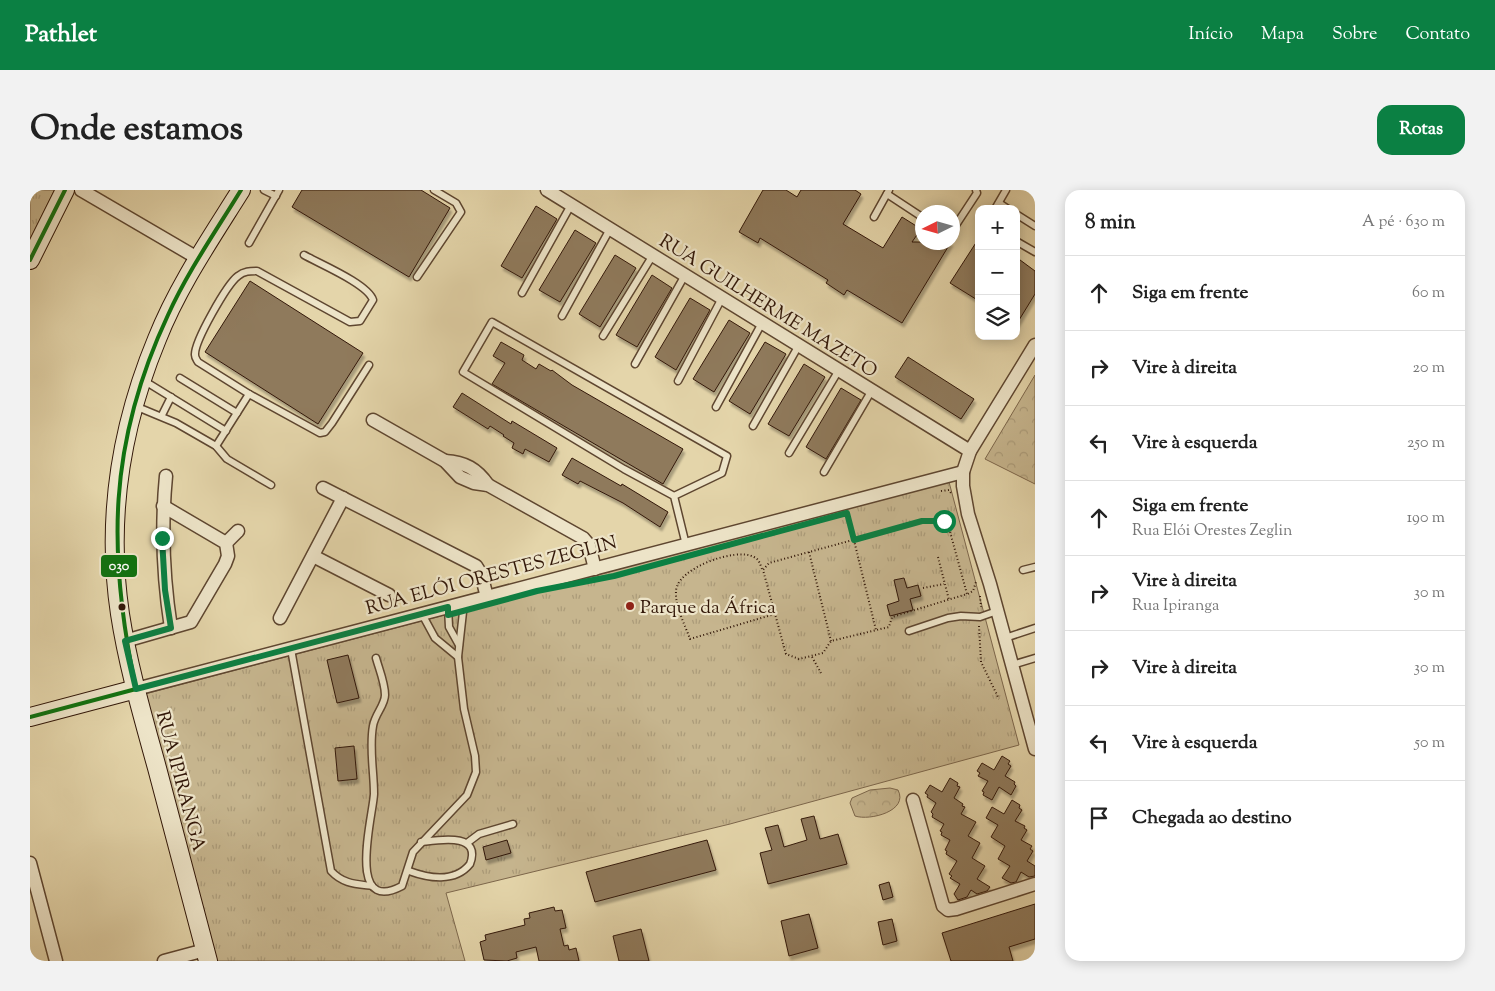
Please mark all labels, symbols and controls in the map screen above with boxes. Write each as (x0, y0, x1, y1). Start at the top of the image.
text: Pathlet (25, 18, 97, 52)
text: Início (1188, 22, 1233, 48)
text: Mapa (1261, 22, 1304, 48)
text: Sobre (1332, 22, 1377, 48)
text: Contato (1405, 22, 1470, 48)
text: Onde estamos (30, 105, 243, 156)
button: Rotas (1377, 105, 1465, 155)
north arrow (915, 205, 960, 250)
map controls (975, 205, 1020, 340)
button: + (975, 205, 1020, 250)
text: 8 min (1085, 208, 1136, 238)
text: A pé · 630 m (1362, 211, 1445, 234)
street label: RUA GUILHERME MAZETO (653, 229, 882, 386)
button: − (975, 250, 1020, 295)
icon: ahead (1085, 279, 1113, 307)
text: Siga em frente (1132, 280, 1248, 307)
text: 60 m (1412, 282, 1445, 305)
button: layers (975, 295, 1020, 340)
icon: right (1085, 354, 1113, 382)
text: Vire à direita (1132, 355, 1237, 382)
text: 20 m (1412, 357, 1445, 380)
icon: left (1085, 429, 1113, 457)
text: Vire à esquerda (1132, 430, 1258, 457)
text: 250 m (1407, 432, 1445, 455)
text: Siga em frente (1132, 493, 1248, 520)
icon: ahead (1085, 504, 1113, 532)
text: 190 m (1407, 507, 1445, 530)
route start (933, 510, 956, 533)
text: Rua Elói Orestes Zeglin (1132, 520, 1292, 543)
route end (151, 527, 174, 550)
street label: RUA ELÓI ORESTES ZEGLIN (363, 530, 620, 623)
line badge: 030 (100, 554, 138, 578)
text: 030 (109, 557, 130, 577)
text: Vire à direita (1132, 568, 1237, 595)
icon: right (1085, 579, 1113, 607)
text: 30 m (1414, 582, 1445, 605)
place label: Parque da África (640, 595, 776, 622)
text: Rua Ipiranga (1132, 595, 1219, 618)
marker: Parque da África (624, 600, 636, 612)
unlabelled marker (117, 602, 127, 612)
icon: right (1085, 654, 1113, 682)
text: Vire à direita (1132, 655, 1237, 682)
text: 30 m (1414, 657, 1445, 680)
street label: RUA IPIRANGA (148, 708, 212, 856)
icon: left (1085, 729, 1113, 757)
text: Vire à esquerda (1132, 730, 1258, 757)
text: 50 m (1414, 732, 1445, 755)
icon: arrive (1085, 804, 1113, 832)
text: Chegada ao destino (1132, 805, 1292, 832)

